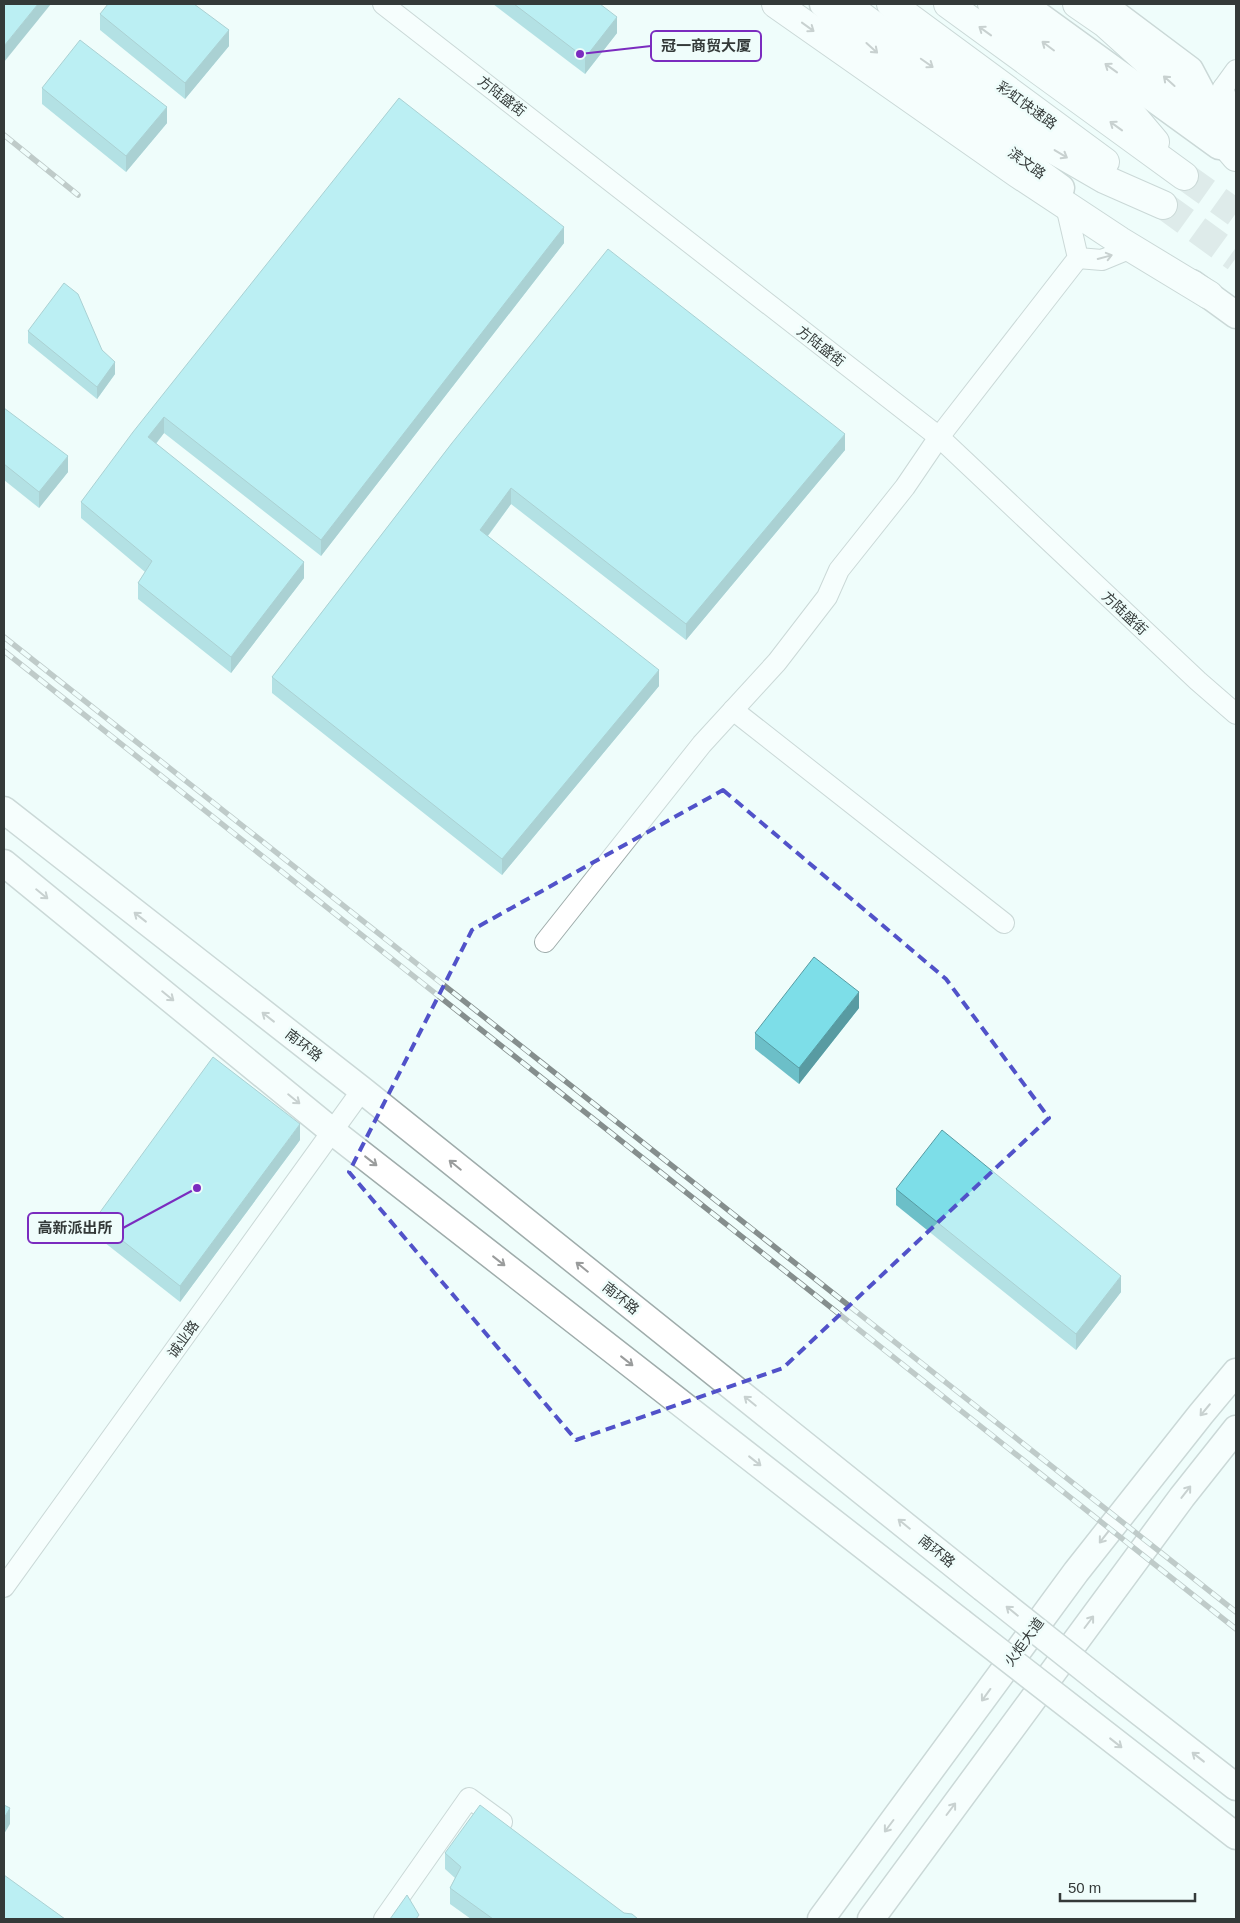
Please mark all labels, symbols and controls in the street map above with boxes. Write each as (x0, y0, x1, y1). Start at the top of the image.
one-way arrow (801, 22, 815, 32)
one-way arrow (979, 25, 992, 36)
callout: 冠一商贸大厦 (651, 31, 761, 61)
text: 冠一商贸大厦 (661, 37, 751, 54)
one-way arrow (1041, 41, 1055, 51)
one-way arrow (865, 42, 878, 54)
one-way arrow (919, 58, 933, 68)
one-way arrow (1104, 63, 1118, 73)
street label: 方陆盛街 (475, 72, 529, 120)
one-way arrow (1163, 75, 1176, 87)
street label: 彩虹快速路 (994, 78, 1060, 132)
one-way arrow (1109, 121, 1123, 131)
street label: 滨文路 (1005, 144, 1049, 182)
one-way arrow (1054, 150, 1068, 160)
one-way arrow (1097, 252, 1113, 262)
street label: 方陆盛街 (794, 322, 848, 370)
street label: 方陆盛街 (1099, 588, 1151, 638)
one-way arrow (35, 888, 48, 899)
one-way arrow (134, 912, 147, 923)
one-way arrow (161, 991, 174, 1002)
one-way arrow (262, 1012, 275, 1023)
street label: 南环路 (283, 1026, 325, 1064)
one-way arrow (287, 1093, 300, 1104)
one-way arrow (364, 1155, 377, 1166)
one-way arrow (449, 1160, 462, 1171)
callout: 高新派出所 (28, 1213, 123, 1243)
text: 高新派出所 (37, 1219, 113, 1236)
one-way arrow (492, 1255, 505, 1266)
one-way arrow (576, 1261, 589, 1272)
street label: 南环路 (600, 1279, 642, 1317)
street label: 诚业路 (164, 1317, 202, 1361)
one-way arrow (620, 1355, 633, 1366)
one-way arrow (743, 1396, 757, 1406)
one-way arrow (1199, 1403, 1210, 1416)
one-way arrow (748, 1455, 761, 1466)
one-way arrow (1181, 1486, 1192, 1499)
one-way arrow (898, 1519, 911, 1530)
one-way arrow (1098, 1530, 1109, 1543)
street label: 南环路 (916, 1532, 958, 1570)
one-way arrow (1006, 1605, 1019, 1616)
street label: 火炬大道 (1001, 1615, 1047, 1669)
one-way arrow (1084, 1616, 1095, 1629)
one-way arrow (981, 1688, 991, 1702)
one-way arrow (1109, 1738, 1123, 1748)
one-way arrow (1192, 1752, 1205, 1763)
one-way arrow (946, 1802, 956, 1816)
one-way arrow (884, 1819, 894, 1833)
scale bar (1060, 1870, 1195, 1902)
text: 50 m (1068, 1879, 1101, 1896)

